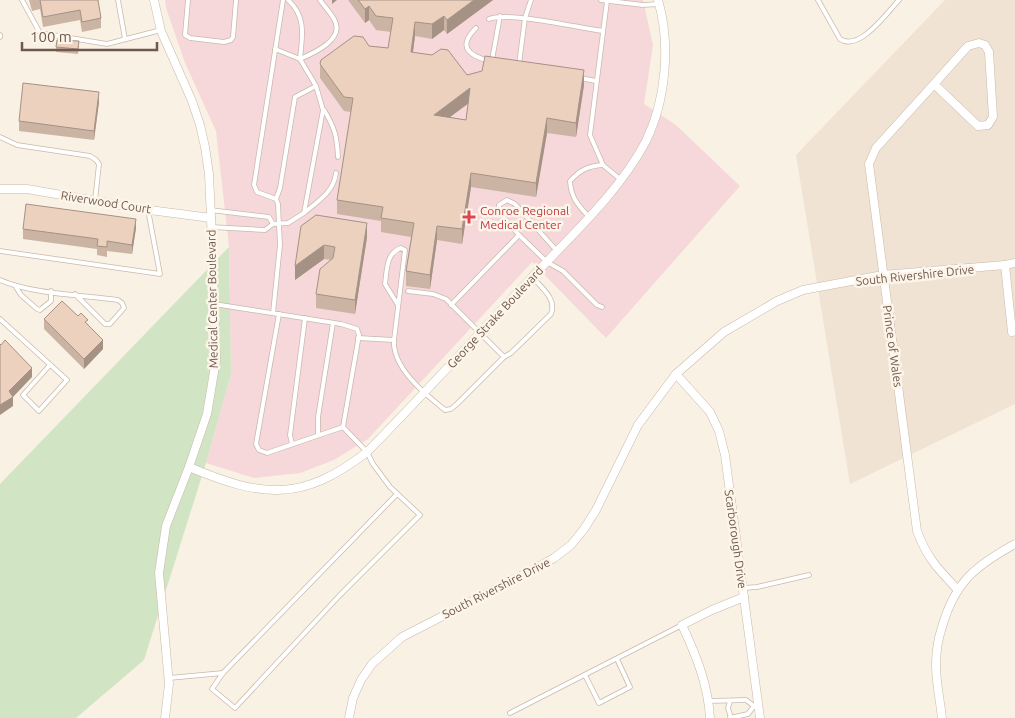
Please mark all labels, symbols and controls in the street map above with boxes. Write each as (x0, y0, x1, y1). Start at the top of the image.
scale bar (22, 20, 158, 52)
text: 100 m (30, 28, 72, 45)
street label: Riverwood Court (60, 188, 152, 216)
place label: Conroe Regional Medical Center (480, 204, 569, 231)
marker: Conroe Regional Medical Center (462, 210, 476, 224)
street label: Medical Center Boulevard (204, 229, 220, 369)
street label: South Rivershire Drive (855, 262, 975, 288)
street label: George Strake Boulevard (444, 263, 546, 371)
street label: Prince of Wales (881, 304, 905, 388)
street label: Scarborough Drive (723, 489, 749, 589)
street label: South Rivershire Drive (440, 555, 552, 621)

